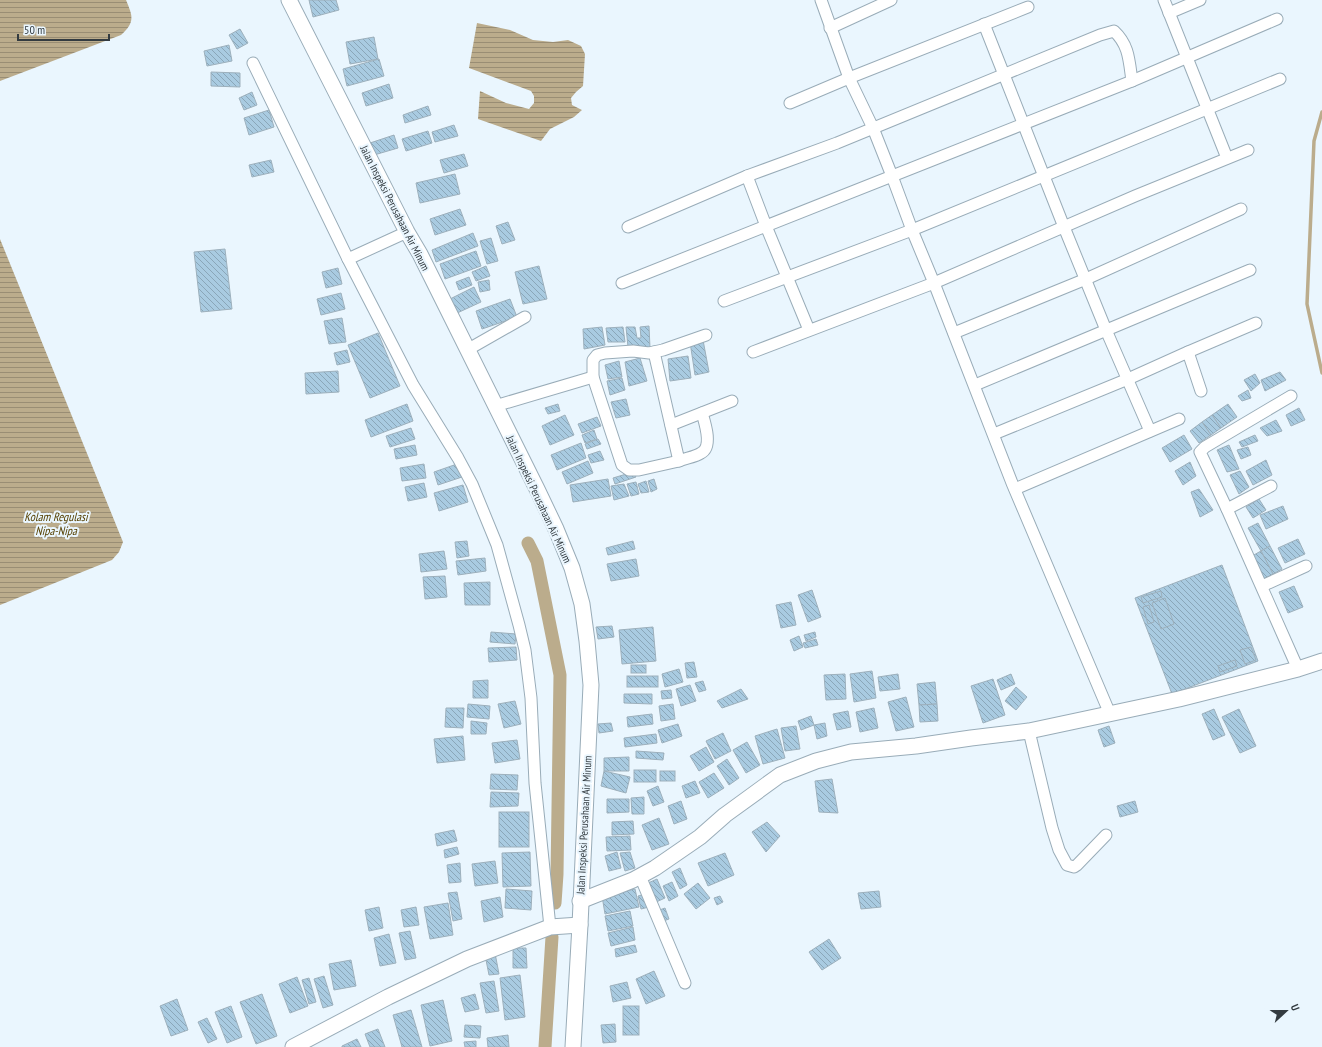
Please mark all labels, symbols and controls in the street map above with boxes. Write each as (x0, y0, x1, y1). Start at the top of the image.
scale bar (18, 16, 109, 42)
text: 50 m (24, 22, 45, 37)
street label: Jalan Inspeksi Perusahaan Air Minum (357, 142, 433, 273)
street label: Jalan Inspeksi Perusahaan Air Minum (503, 432, 575, 565)
water label: Kolam Regulasi Nipa-Nipa (24, 509, 89, 538)
street label: Jalan Inspeksi Perusahaan Air Minum (573, 755, 595, 896)
north arrow (1266, 991, 1306, 1031)
text: U (1288, 1002, 1303, 1013)

